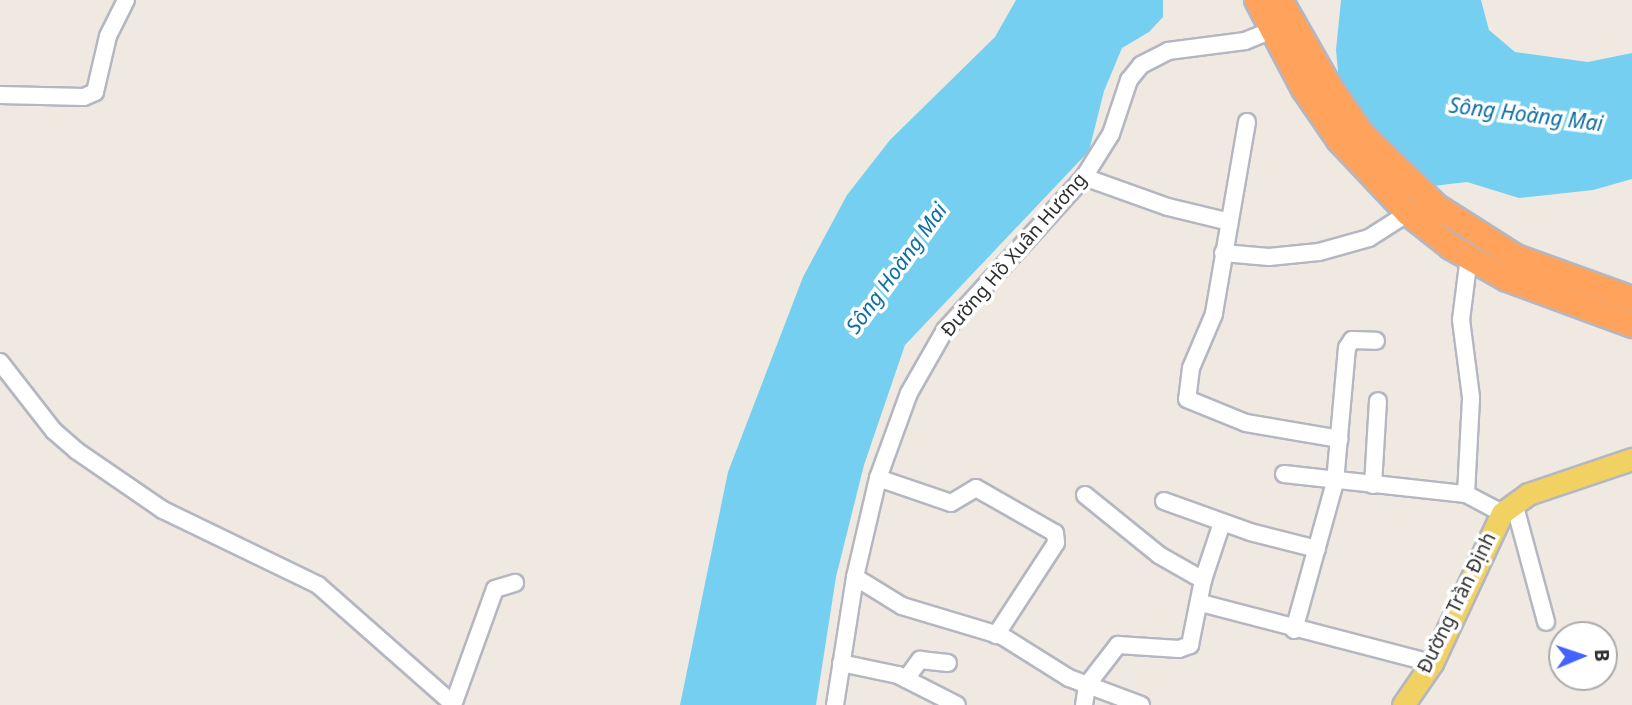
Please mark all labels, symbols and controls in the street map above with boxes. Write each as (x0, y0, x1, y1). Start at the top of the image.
water label: Sông Hoàng Mai (1448, 92, 1604, 136)
street label: Đường Hồ Xuân Hương (937, 168, 1091, 342)
water label: Sông Hoàng Mai (840, 198, 952, 338)
street label: Đường Trần Định (1413, 529, 1501, 677)
north arrow (1548, 621, 1618, 691)
text: B (1589, 649, 1615, 662)

